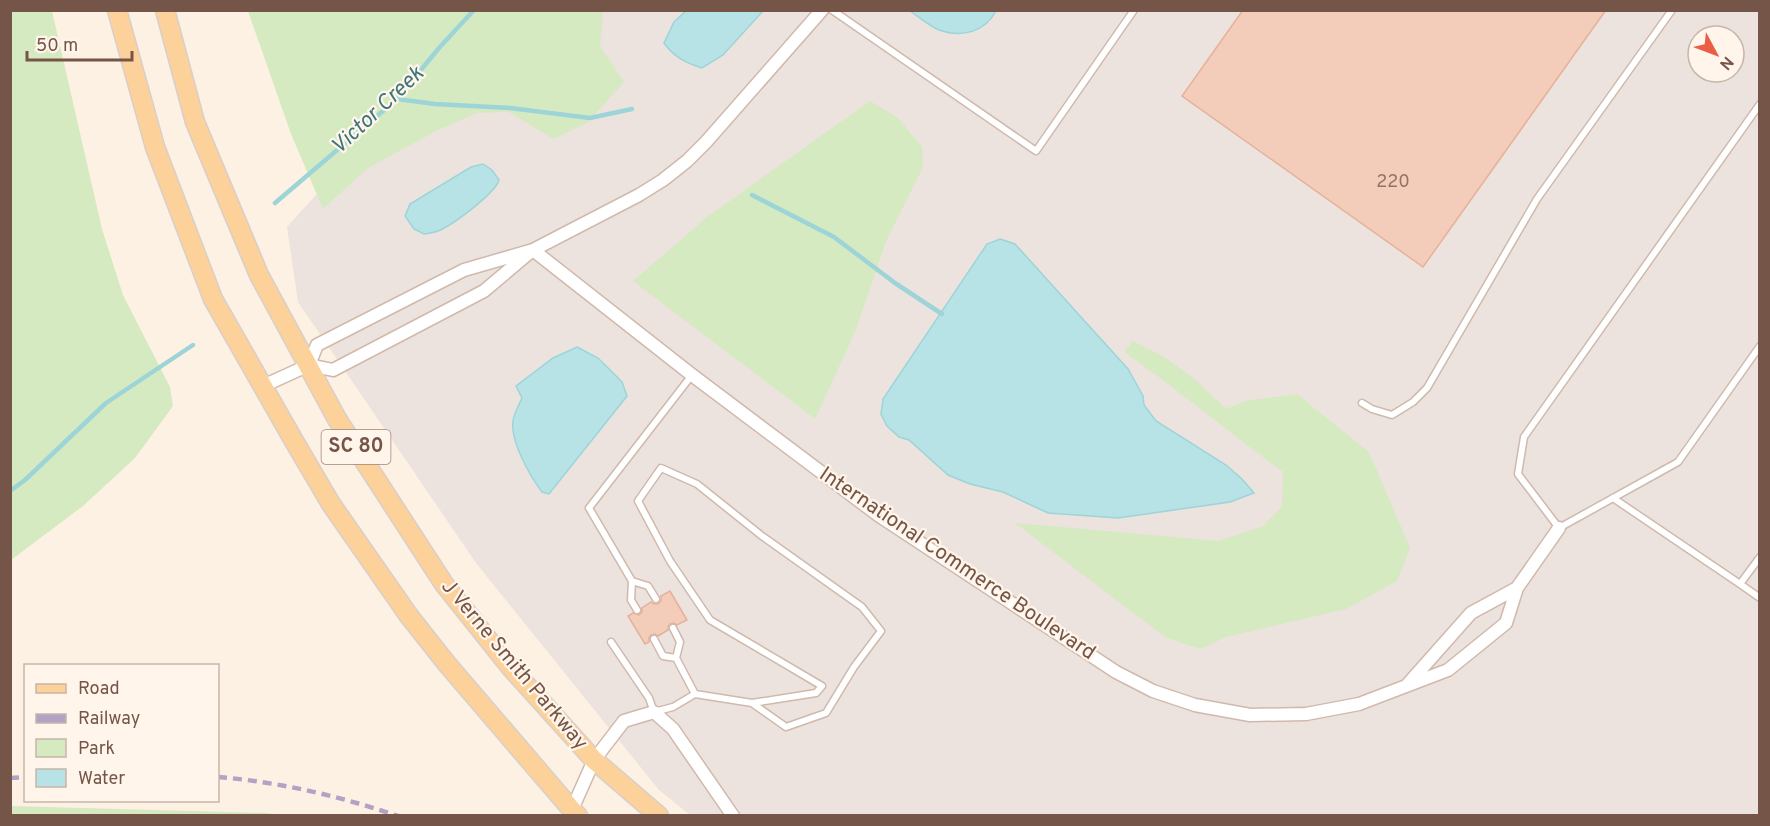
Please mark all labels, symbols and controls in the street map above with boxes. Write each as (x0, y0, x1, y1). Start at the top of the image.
scale bar (27, 24, 132, 62)
north arrow (1686, 24, 1746, 84)
text: 50 m (36, 35, 78, 58)
text: N (1714, 52, 1737, 73)
water label: Victor Creek (326, 61, 431, 161)
house number: 220 (1376, 171, 1410, 194)
road number: SC 80 (322, 430, 391, 464)
street label: International Commerce Boulevard (814, 461, 1100, 667)
street label: J Verne Smith Parkway (435, 574, 593, 756)
legend (24, 664, 219, 802)
text: Road (78, 678, 120, 701)
text: Railway (78, 708, 140, 731)
text: Park (78, 738, 115, 761)
text: Water (78, 768, 125, 791)

